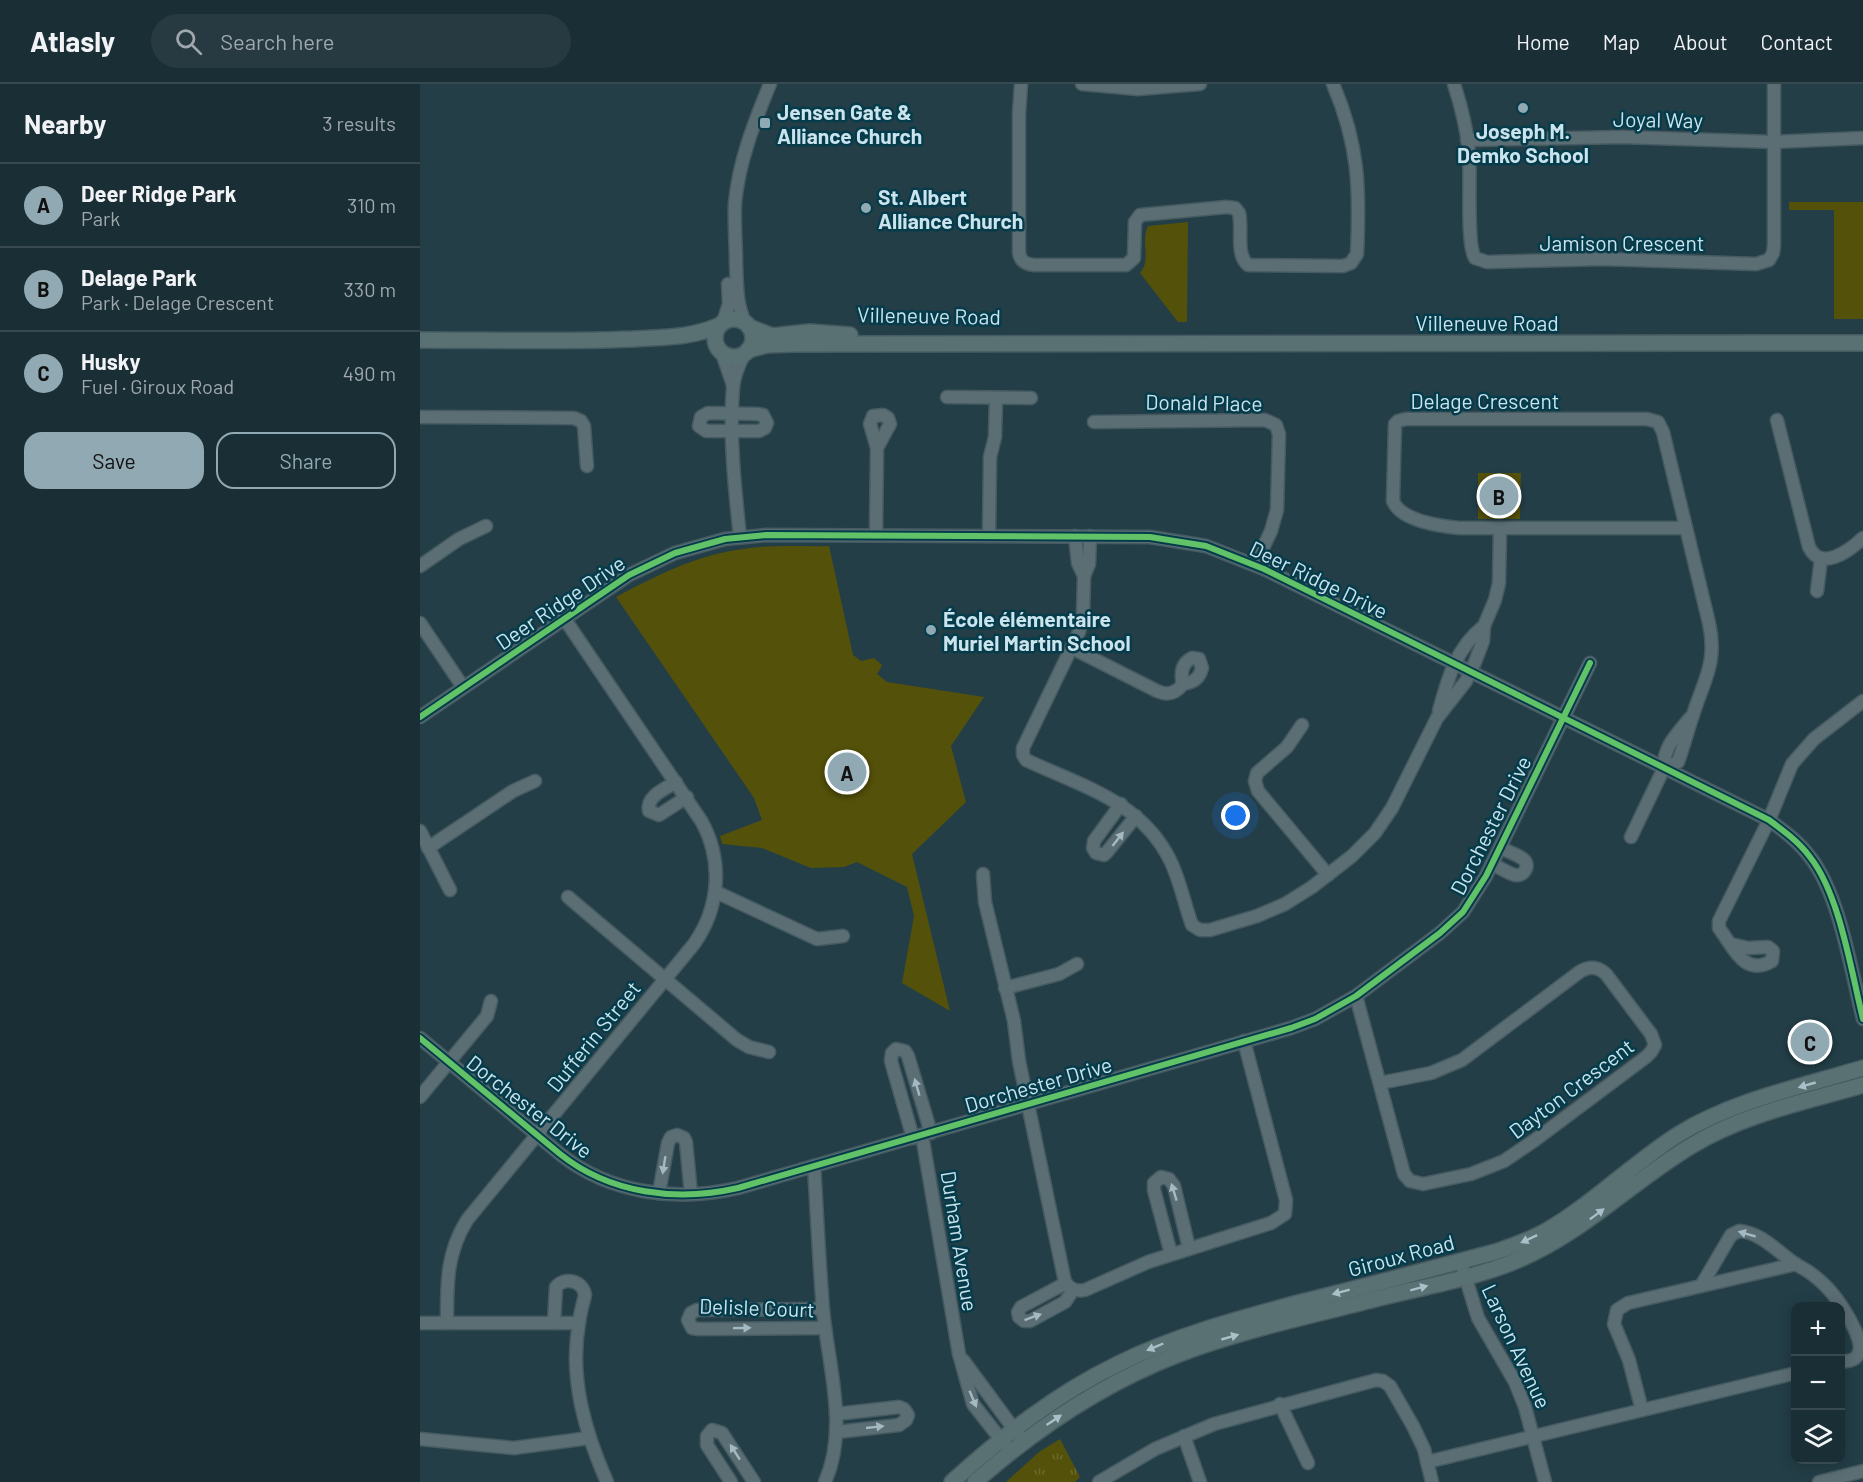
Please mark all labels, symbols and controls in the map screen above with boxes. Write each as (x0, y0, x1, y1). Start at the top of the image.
search box (151, 14, 571, 68)
text: Atlasly (30, 24, 115, 58)
icon: search (172, 25, 205, 58)
text: Search here (220, 28, 335, 54)
text: Home (1516, 29, 1570, 54)
text: Map (1603, 29, 1640, 54)
text: About (1673, 29, 1728, 54)
text: Contact (1761, 29, 1833, 54)
place label: Jensen Gate & Alliance Church (777, 99, 922, 148)
marker: Joseph M. Demko School (1516, 101, 1530, 115)
street label: Joyal Way (1613, 106, 1704, 132)
text: Nearby (24, 108, 106, 139)
text: 3 results (322, 111, 396, 135)
marker: Jensen Gate & Alliance Church (758, 116, 772, 130)
place label: Joseph M. Demko School (1457, 118, 1589, 167)
text: Deer Ridge Park (81, 180, 236, 206)
place label: St. Albert Alliance Church (878, 184, 1023, 233)
text: A (37, 193, 50, 217)
text: 310 m (347, 193, 396, 217)
marker: St. Albert Alliance Church (859, 201, 873, 215)
text: Park (81, 206, 120, 230)
street label: Jamison Crescent (1539, 230, 1705, 255)
text: Delage Park (81, 264, 197, 290)
text: B (37, 277, 50, 301)
text: 330 m (344, 277, 396, 301)
text: Park · Delage Crescent (81, 290, 274, 314)
street label: Villeneuve Road (857, 301, 1001, 329)
street label: Villeneuve Road (1415, 310, 1559, 335)
text: Husky (81, 348, 141, 374)
text: C (37, 361, 50, 385)
text: 490 m (343, 361, 396, 385)
text: Fuel · Giroux Road (81, 374, 234, 398)
street label: Donald Place (1145, 388, 1263, 416)
street label: Delage Crescent (1411, 388, 1559, 413)
button: Save (24, 432, 204, 489)
button: Share (216, 432, 396, 489)
pin: B (1480, 474, 1518, 518)
street label: Deer Ridge Drive (1246, 535, 1392, 623)
street label: Deer Ridge Drive (491, 550, 629, 654)
place label: École élémentaire Muriel Martin School (943, 606, 1131, 655)
marker: École élémentaire Muriel Martin School (924, 623, 938, 637)
pin: A (828, 750, 866, 794)
street label: Dorchester Drive (1444, 751, 1536, 899)
your location (1221, 801, 1250, 830)
one-way arrow (1111, 831, 1124, 847)
street label: Dufferin Street (541, 976, 645, 1096)
pin: C (1790, 1020, 1830, 1064)
street label: Dayton Crescent (1504, 1033, 1638, 1143)
street label: Dorchester Drive (462, 1049, 598, 1163)
street label: Dorchester Drive (961, 1051, 1115, 1117)
one-way arrow (912, 1078, 921, 1096)
one-way arrow (1798, 1081, 1816, 1090)
one-way arrow (659, 1156, 668, 1175)
street label: Durham Avenue (937, 1169, 983, 1313)
one-way arrow (1169, 1183, 1179, 1201)
one-way arrow (1589, 1208, 1605, 1221)
street label: Giroux Road (1345, 1229, 1457, 1281)
one-way arrow (1738, 1229, 1756, 1238)
one-way arrow (1520, 1234, 1537, 1243)
street label: Larson Avenue (1477, 1280, 1557, 1412)
one-way arrow (1410, 1283, 1428, 1292)
one-way arrow (1332, 1288, 1351, 1298)
street label: Delisle Court (699, 1292, 815, 1322)
map controls (1791, 1302, 1845, 1464)
button: + (1791, 1302, 1845, 1356)
one-way arrow (1025, 1312, 1043, 1322)
one-way arrow (732, 1323, 751, 1333)
one-way arrow (1221, 1332, 1239, 1342)
one-way arrow (1145, 1342, 1163, 1352)
button: − (1791, 1356, 1845, 1410)
one-way arrow (968, 1391, 978, 1409)
button: layers (1791, 1410, 1845, 1464)
one-way arrow (1046, 1415, 1062, 1426)
one-way arrow (866, 1423, 885, 1432)
one-way arrow (729, 1444, 740, 1460)

